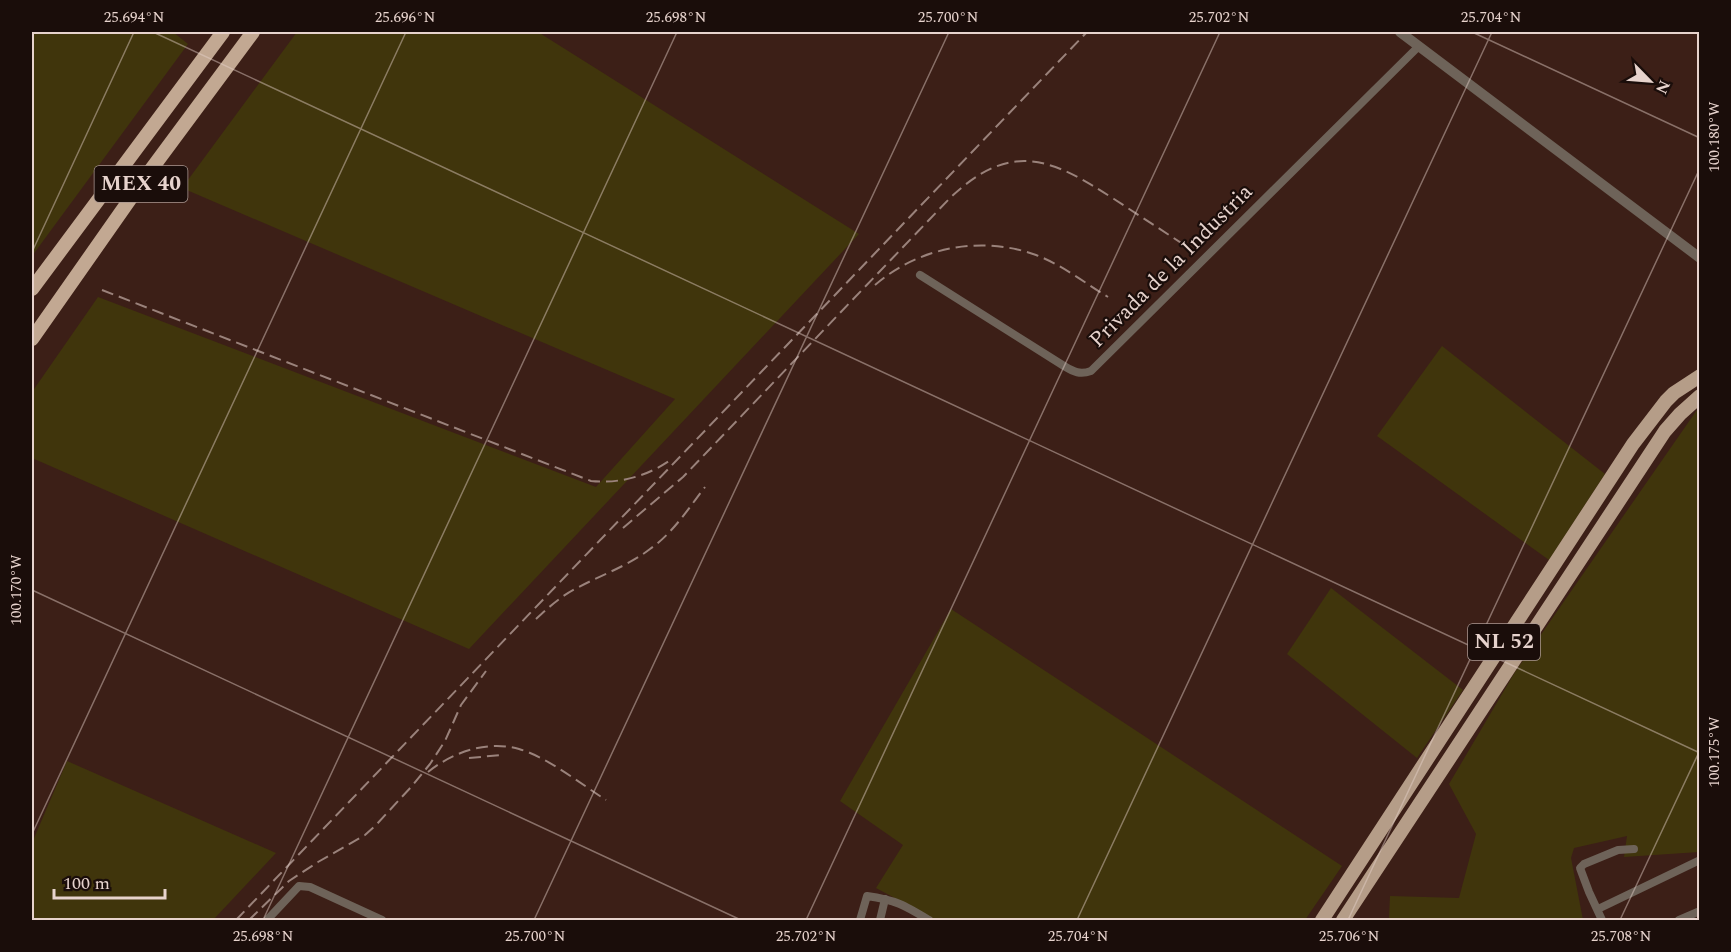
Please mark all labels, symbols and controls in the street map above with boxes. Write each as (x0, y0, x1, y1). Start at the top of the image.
text: 25.694°N (104, 6, 164, 29)
text: 25.696°N (375, 6, 435, 29)
text: 25.698°N (646, 6, 706, 29)
text: 25.700°N (918, 6, 978, 29)
text: 25.702°N (1189, 6, 1249, 29)
text: 25.704°N (1461, 6, 1521, 29)
north arrow (1620, 51, 1680, 111)
text: N (1649, 76, 1676, 98)
text: 100.180°W (1703, 101, 1726, 172)
road number: MEX 40 (94, 166, 188, 202)
street label: Privada de la Industria (1081, 176, 1261, 356)
text: 100.170°W (5, 554, 28, 625)
road number: NL 52 (1468, 624, 1540, 660)
text: 100.175°W (1703, 716, 1726, 787)
scale bar (54, 862, 165, 900)
text: 100 m (63, 870, 110, 897)
text: 25.698°N (233, 925, 293, 948)
text: 25.700°N (505, 925, 565, 948)
text: 25.702°N (776, 925, 836, 948)
text: 25.704°N (1048, 925, 1108, 948)
text: 25.706°N (1319, 925, 1379, 948)
text: 25.708°N (1591, 925, 1651, 948)

